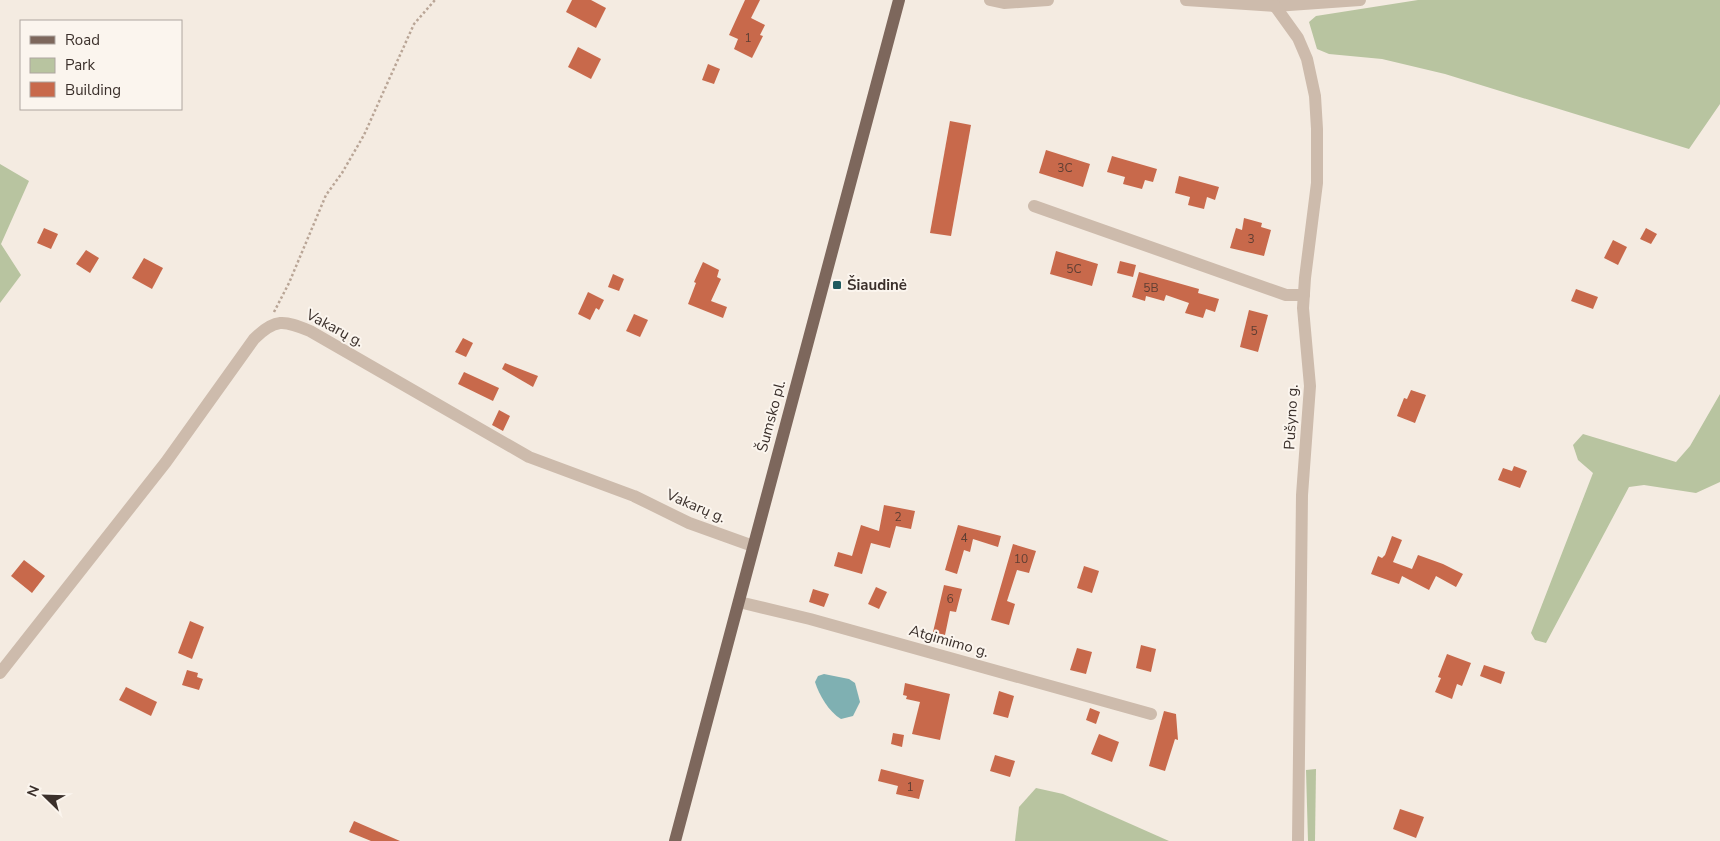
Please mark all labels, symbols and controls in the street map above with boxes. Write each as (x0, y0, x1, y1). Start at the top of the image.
legend (20, 20, 182, 110)
text: Road (65, 30, 100, 50)
house number: 1 (744, 30, 752, 46)
text: Park (65, 55, 95, 75)
text: Building (65, 80, 121, 100)
house number: 3C (1057, 160, 1073, 176)
house number: 3 (1247, 231, 1255, 247)
house number: 5C (1066, 261, 1082, 277)
place label: Šiaudinė (847, 275, 907, 295)
marker: Šiaudinė (831, 279, 843, 291)
house number: 5B (1143, 280, 1159, 296)
street label: Vakarų g. (302, 304, 367, 352)
house number: 5 (1250, 323, 1258, 339)
street label: Šumsko pl. (751, 377, 790, 454)
street label: Pušyno g. (1279, 384, 1303, 450)
street label: Vakarų g. (662, 484, 729, 527)
house number: 2 (894, 509, 902, 525)
house number: 4 (960, 530, 968, 546)
house number: 10 (1014, 551, 1028, 567)
house number: 6 (946, 591, 954, 607)
street label: Atgimimo g. (907, 620, 991, 662)
north arrow (20, 771, 70, 821)
house number: 1 (906, 779, 914, 795)
text: N (23, 783, 44, 800)

